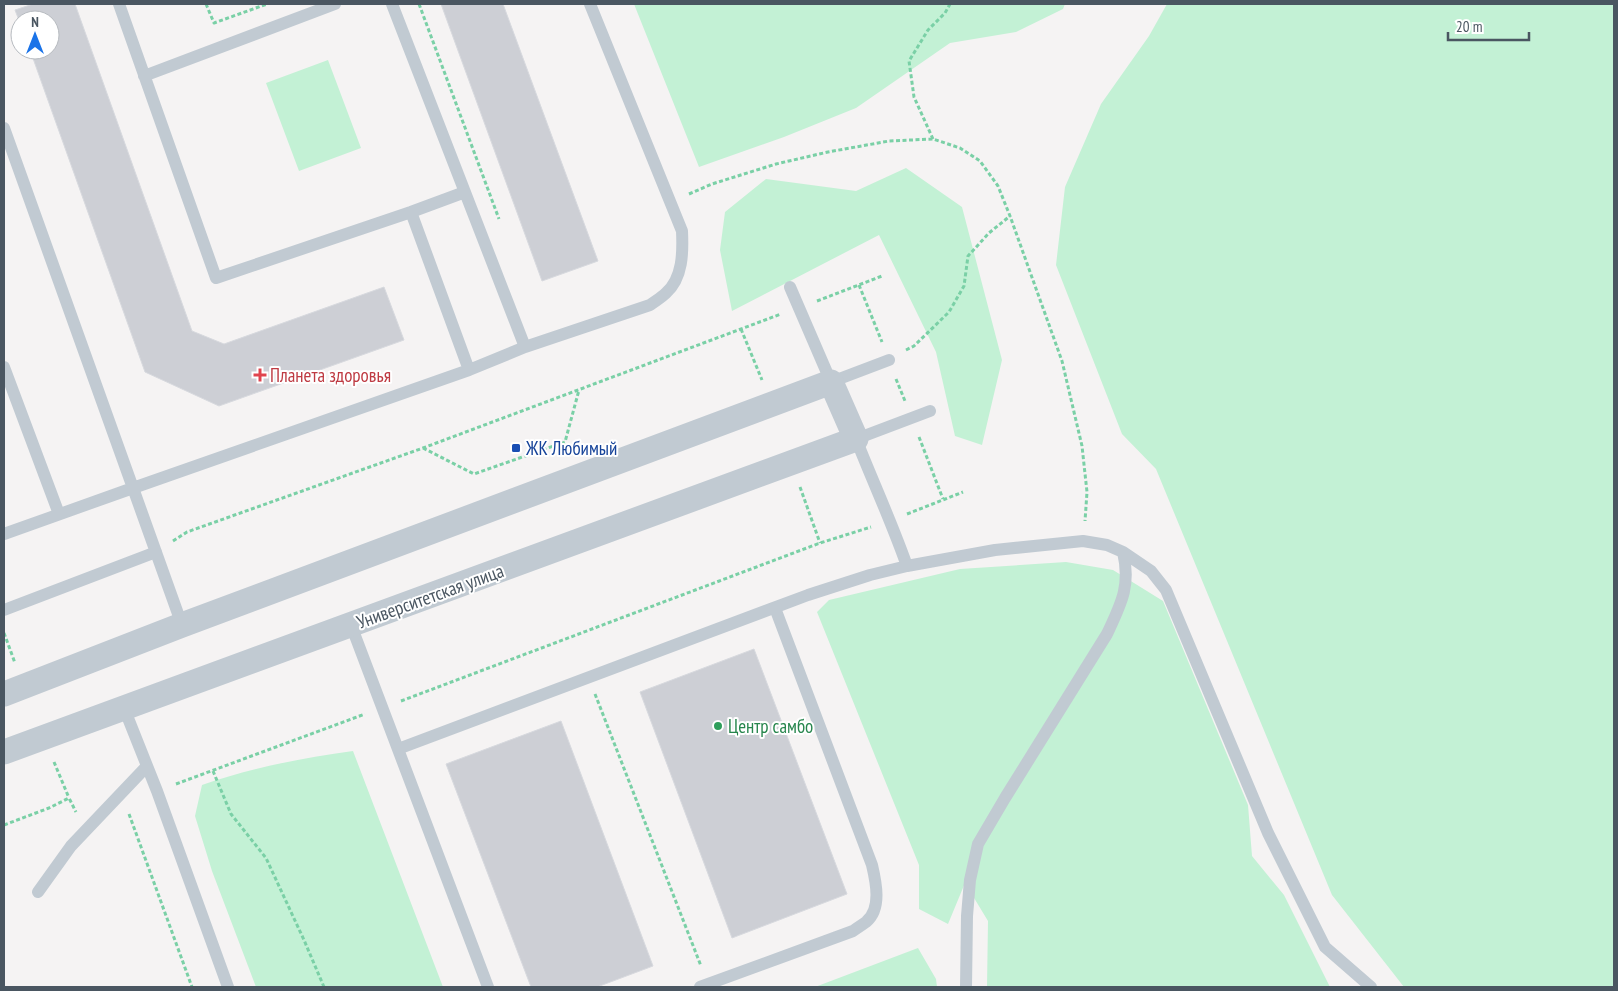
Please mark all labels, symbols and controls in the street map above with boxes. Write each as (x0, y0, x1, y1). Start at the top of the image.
north arrow (10, 10, 60, 60)
scale bar (1448, 10, 1529, 42)
text: N (31, 13, 39, 31)
text: 20 m (1456, 17, 1482, 36)
place label: Планета здоровья (270, 363, 391, 387)
marker: Планета здоровья (254, 369, 266, 381)
place label: ЖК Любимый (525, 436, 617, 460)
marker: ЖК Любимый (510, 442, 522, 454)
street label: Университетская улица (353, 558, 507, 634)
place label: Центр самбо (728, 714, 813, 738)
marker: Центр самбо (712, 720, 724, 732)

